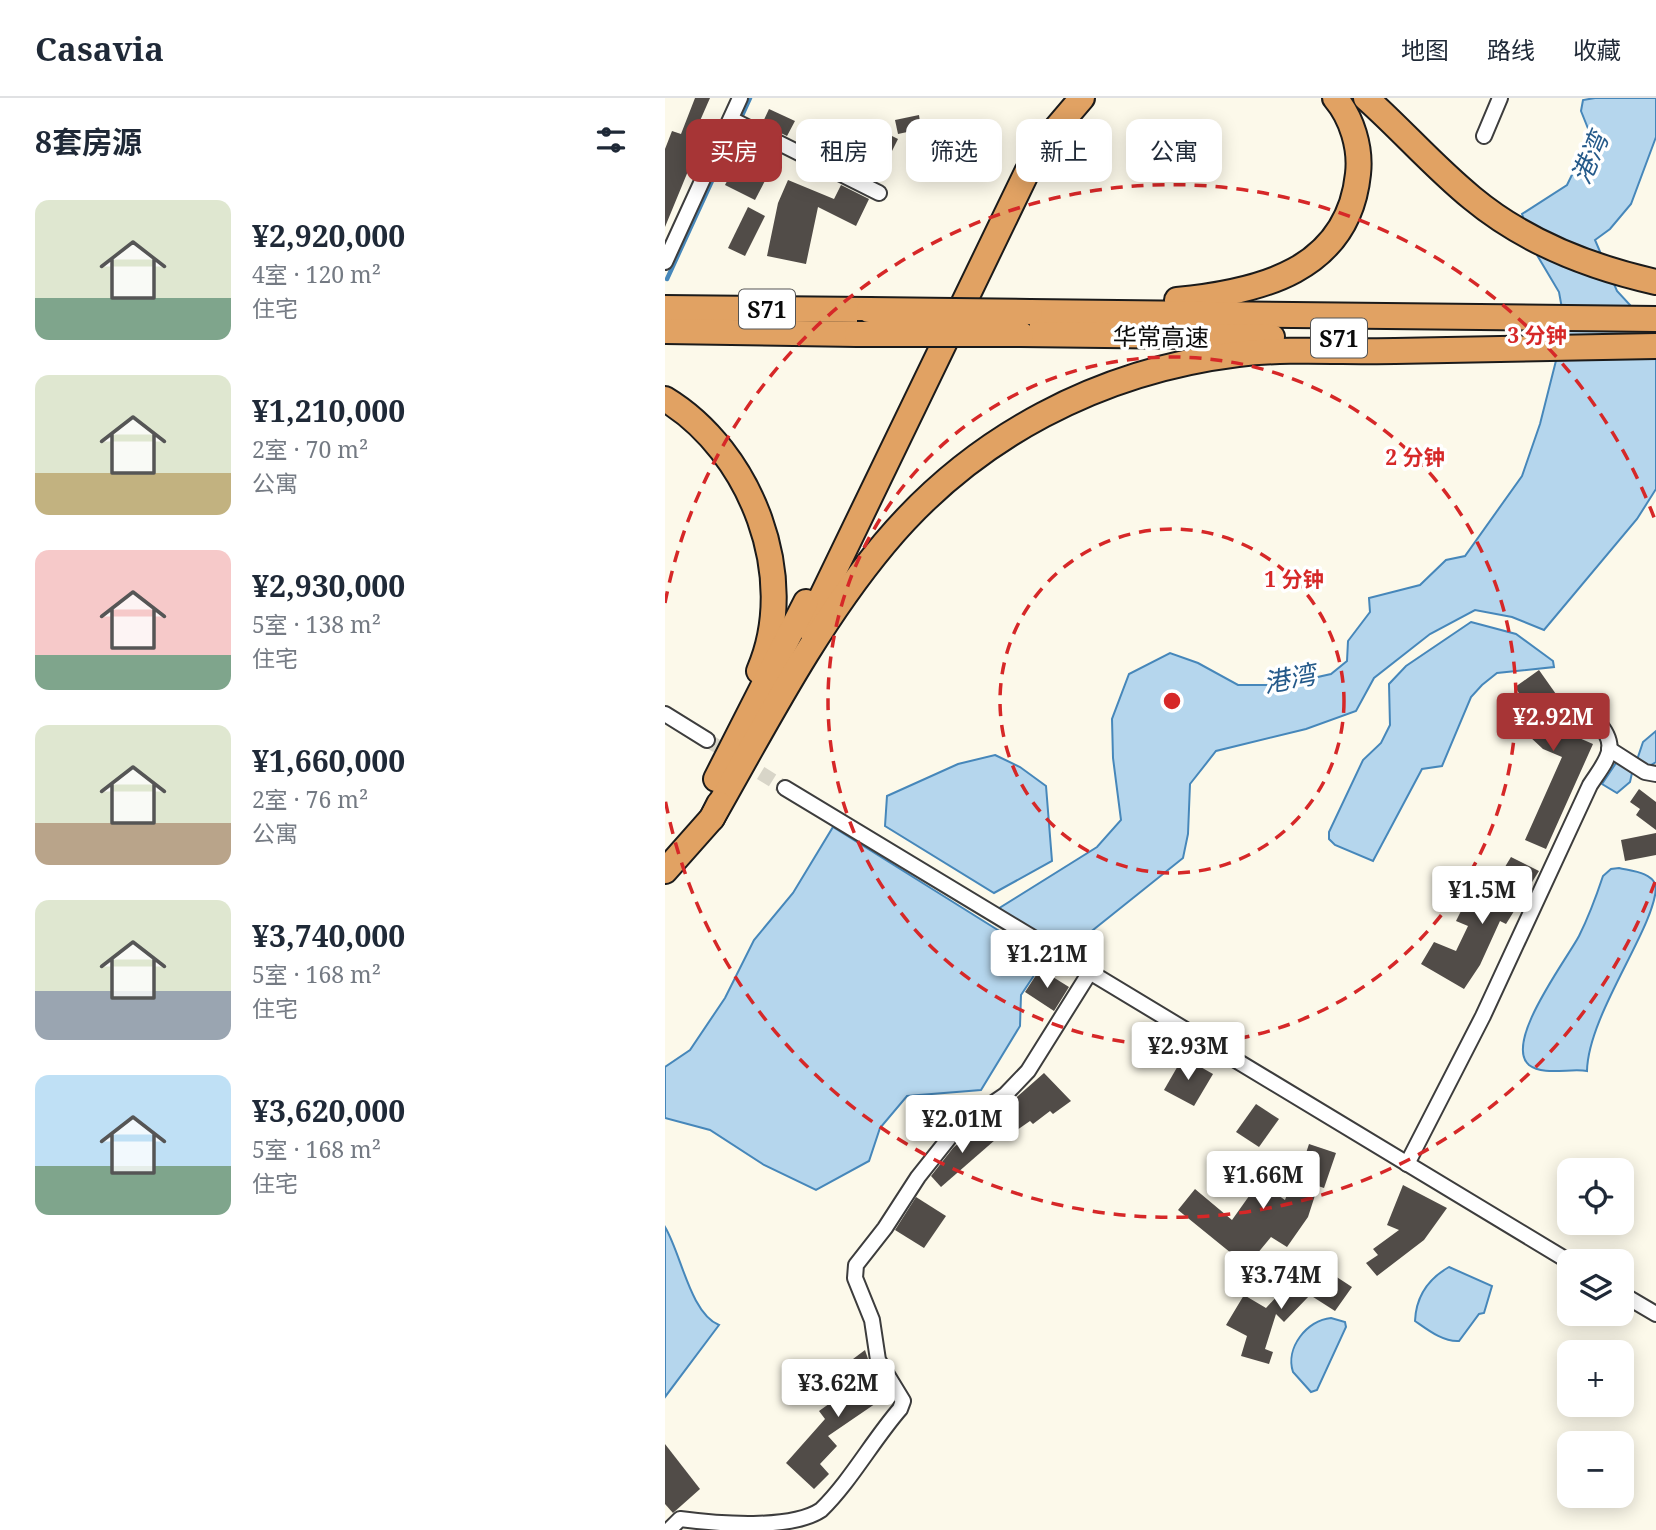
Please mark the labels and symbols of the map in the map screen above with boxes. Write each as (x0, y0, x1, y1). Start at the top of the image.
water label: 港湾 (1562, 123, 1617, 189)
road number: S71 (739, 290, 795, 328)
road number: S71 (1311, 318, 1367, 358)
street label: 华常高速 (1113, 319, 1209, 353)
text: 3 分钟 (1507, 321, 1567, 349)
text: 2 分钟 (1385, 443, 1445, 471)
text: 1 分钟 (1264, 565, 1324, 593)
water label: 港湾 (1260, 655, 1322, 701)
centre of rings (1160, 689, 1184, 713)
pin: ¥2.92M (1496, 694, 1610, 753)
pin: ¥1.5M (1433, 866, 1531, 926)
pin: ¥1.21M (990, 930, 1104, 990)
pin: ¥2.93M (1131, 1023, 1245, 1082)
pin: ¥2.01M (905, 1096, 1019, 1155)
pin: ¥1.66M (1206, 1152, 1320, 1211)
pin: ¥3.74M (1224, 1252, 1338, 1311)
pin: ¥3.62M (781, 1360, 895, 1419)

